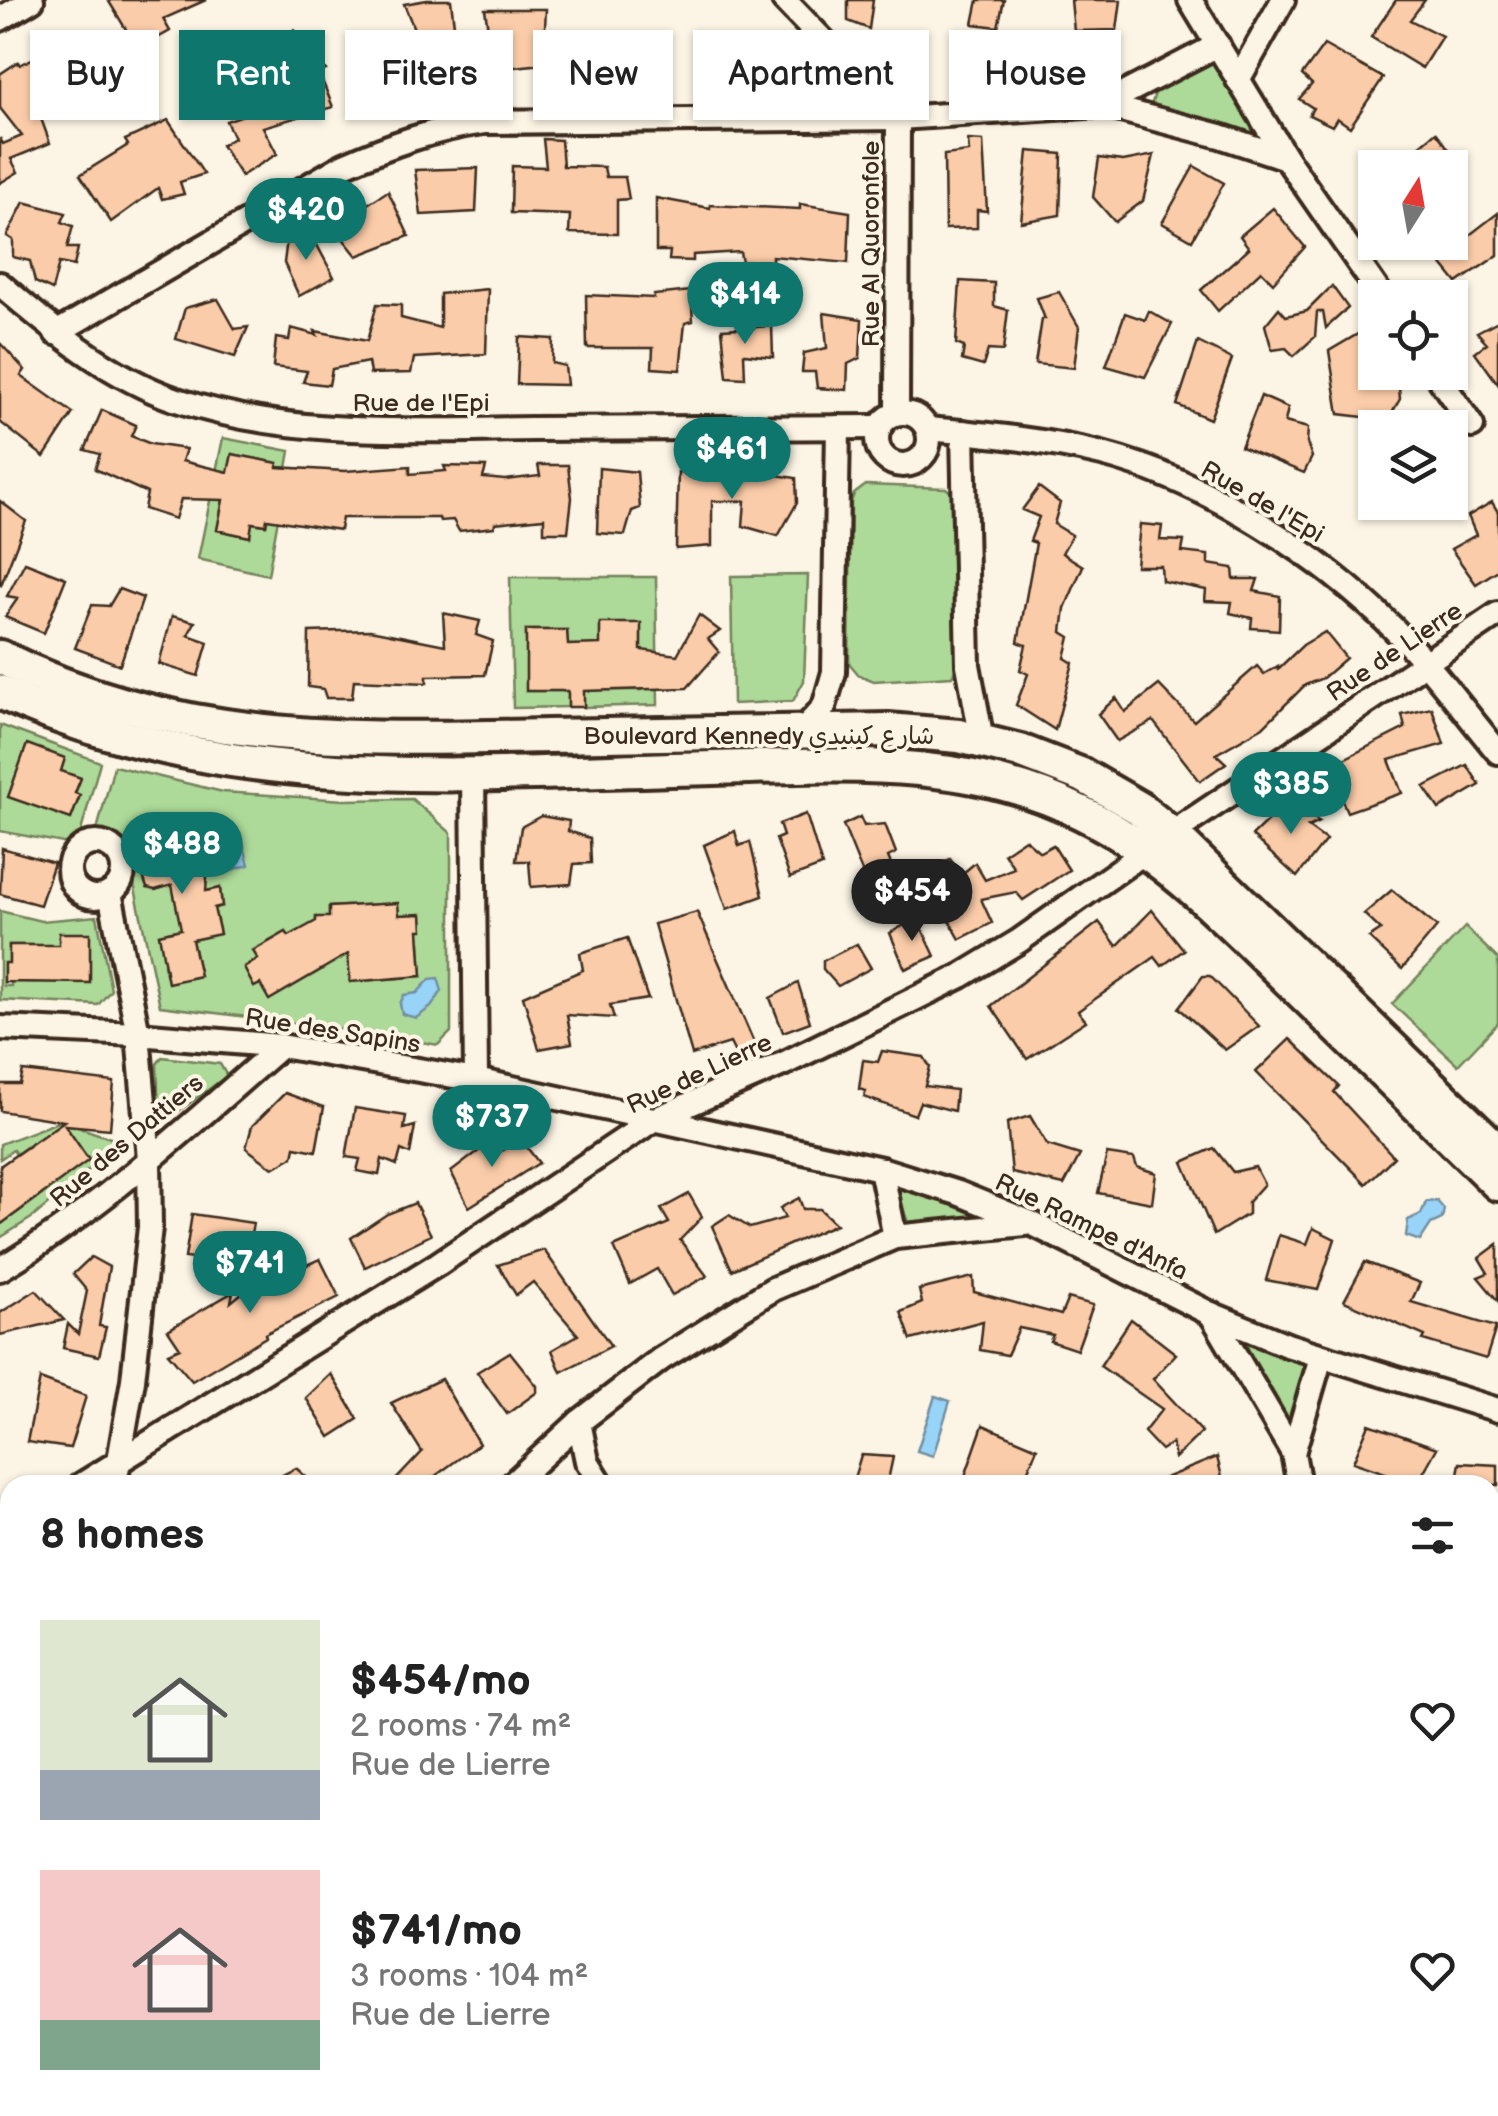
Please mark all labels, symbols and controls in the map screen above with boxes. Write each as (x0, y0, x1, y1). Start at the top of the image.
chip: Buy (30, 30, 159, 120)
chip: Rent (179, 30, 325, 120)
chip: Filters (345, 30, 513, 120)
chip: New (533, 30, 673, 120)
chip: Apartment (693, 30, 929, 120)
chip: House (949, 30, 1121, 120)
street label: Rue Al Quoronfole (856, 140, 887, 347)
north arrow (1358, 150, 1468, 260)
map controls (1358, 150, 1468, 520)
pin: $420 (247, 178, 365, 263)
text: $420 (267, 191, 345, 230)
pin: $414 (686, 262, 804, 347)
text: $414 (709, 275, 781, 314)
button: locate (1358, 280, 1468, 390)
street label: Rue de l'Epi (352, 388, 490, 419)
button: layers (1358, 410, 1468, 520)
pin: $461 (673, 417, 791, 502)
text: $461 (696, 430, 768, 469)
street label: Rue de l'Epi (1195, 455, 1329, 550)
street label: Rue de Lierre (1321, 596, 1469, 709)
street label: Boulevard Kennedy شارع كينيدي (584, 721, 934, 754)
pin: $385 (1232, 752, 1350, 837)
text: $385 (1252, 765, 1330, 804)
pin: $488 (123, 812, 241, 897)
text: $488 (143, 825, 221, 864)
pin: $454 (853, 859, 971, 944)
text: $454 (873, 872, 951, 911)
street label: Rue des Sapins (243, 1002, 423, 1061)
street label: Rue de Lierre (622, 1027, 777, 1122)
street label: Rue des Dattiers (44, 1068, 210, 1214)
pin: $737 (433, 1085, 551, 1170)
text: $737 (454, 1098, 530, 1137)
street label: Rue Rampe d'Anfa (990, 1167, 1193, 1288)
pin: $741 (191, 1231, 309, 1316)
text: $741 (215, 1244, 285, 1283)
icon: filters (1405, 1508, 1460, 1563)
text: 8 homes (40, 1510, 204, 1561)
text: $454/mo (350, 1656, 531, 1707)
icon: home (120, 1660, 240, 1780)
icon: heart (1405, 1693, 1460, 1748)
text: 2 rooms · 74 m² (350, 1707, 571, 1746)
text: Rue de Lierre (350, 1746, 550, 1785)
text: $741/mo (350, 1906, 522, 1957)
icon: home (120, 1910, 240, 2030)
icon: heart (1405, 1943, 1460, 1998)
text: 3 rooms · 104 m² (350, 1957, 588, 1996)
text: Rue de Lierre (350, 1996, 550, 2035)

